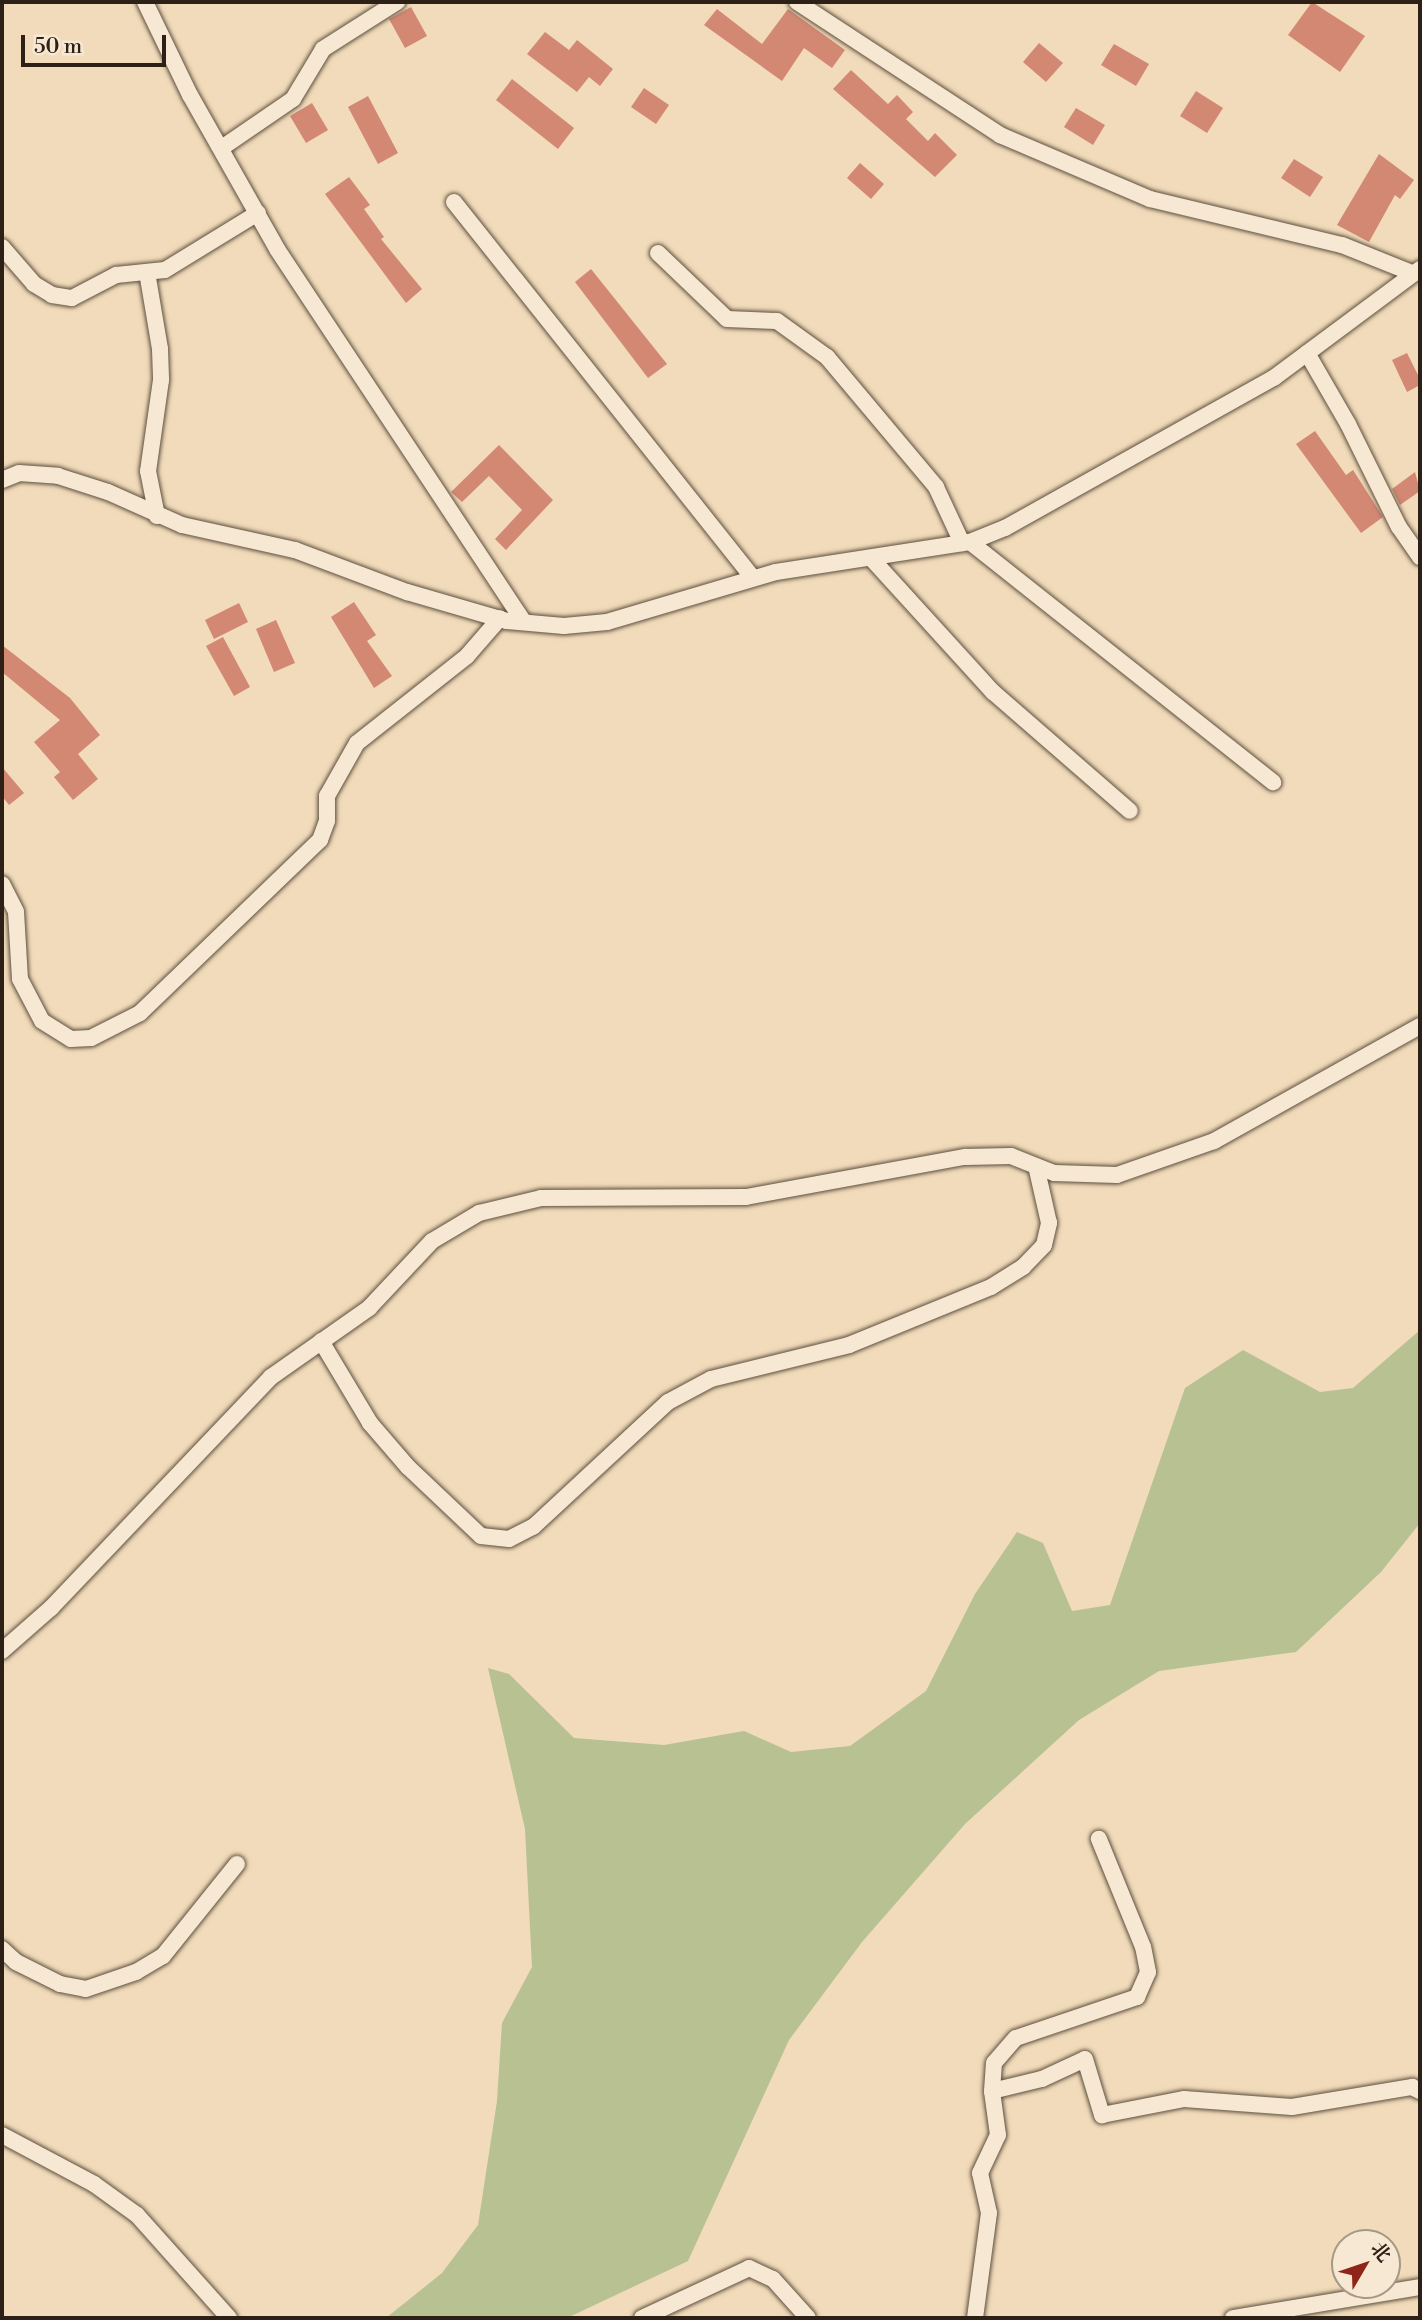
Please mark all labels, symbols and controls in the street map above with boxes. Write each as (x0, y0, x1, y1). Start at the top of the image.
scale bar (24, 21, 170, 65)
text: 50 m (34, 34, 82, 60)
north arrow (1331, 2229, 1401, 2299)
text: 北 (1365, 2237, 1396, 2267)

